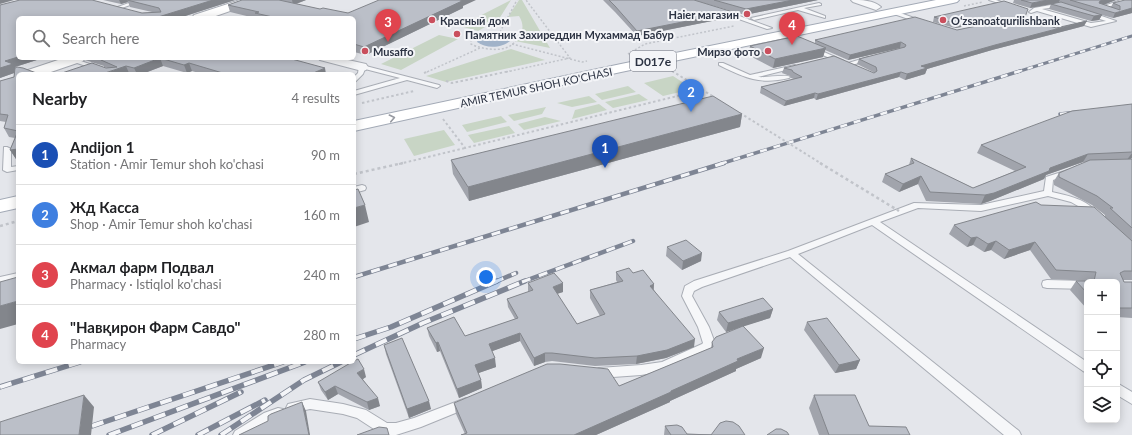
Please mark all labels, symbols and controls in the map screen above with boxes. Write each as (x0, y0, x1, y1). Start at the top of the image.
place label: Haier магазин (669, 8, 739, 21)
pin: 3 (375, 9, 401, 42)
marker: Haier магазин (742, 9, 752, 19)
pin: 4 (779, 12, 805, 45)
place label: Красный дом (440, 14, 509, 27)
place label: Oʻzsanoatqurilishbank (951, 14, 1060, 27)
marker: Красный дом (427, 15, 437, 25)
marker: Oʻzsanoatqurilishbank (938, 15, 948, 25)
search box (16, 16, 356, 60)
icon: search (30, 27, 52, 49)
place label: Памятник Захиреддин Мухаммад Бабур (465, 28, 674, 41)
text: Search here (62, 29, 139, 47)
marker: Памятник Захиреддин Мухаммад Бабур (452, 29, 462, 39)
place label: Musaffo (373, 45, 414, 58)
place label: Мирзо фото (697, 45, 760, 58)
marker: Musaffo (360, 46, 370, 56)
marker: Мирзо фото (763, 46, 773, 56)
road number: D017e (630, 51, 676, 71)
street label: AMIR TEMUR SHOH KO'CHASI (459, 64, 613, 110)
pin: 2 (678, 79, 704, 112)
text: Nearby (32, 88, 87, 109)
text: 4 results (292, 90, 340, 106)
one-way arrow (389, 115, 395, 123)
pin: 1 (592, 135, 618, 168)
text: Andijon 1 (70, 138, 134, 156)
text: 1 (41, 147, 49, 163)
text: 90 m (311, 147, 340, 163)
text: Station · Amir Temur shoh ko'chasi (70, 156, 264, 172)
text: Жд Касса (70, 198, 139, 216)
text: 2 (41, 207, 49, 223)
text: 160 m (303, 207, 340, 223)
text: Shop · Amir Temur shoh ko'chasi (70, 216, 252, 232)
text: Акмал фарм Подвал (70, 258, 214, 276)
text: 3 (41, 267, 49, 283)
text: 240 m (303, 267, 340, 283)
your location (476, 267, 496, 287)
text: Pharmacy · Istiqlol ko'chasi (70, 276, 222, 292)
map controls (1084, 279, 1120, 423)
button: + (1084, 279, 1120, 315)
button: − (1084, 315, 1120, 351)
text: "Навқирон Фарм Савдо" (70, 318, 240, 336)
text: 4 (41, 327, 49, 343)
text: 280 m (303, 327, 340, 343)
text: Pharmacy (70, 336, 126, 352)
button: locate (1084, 351, 1120, 387)
button: layers (1084, 387, 1120, 423)

